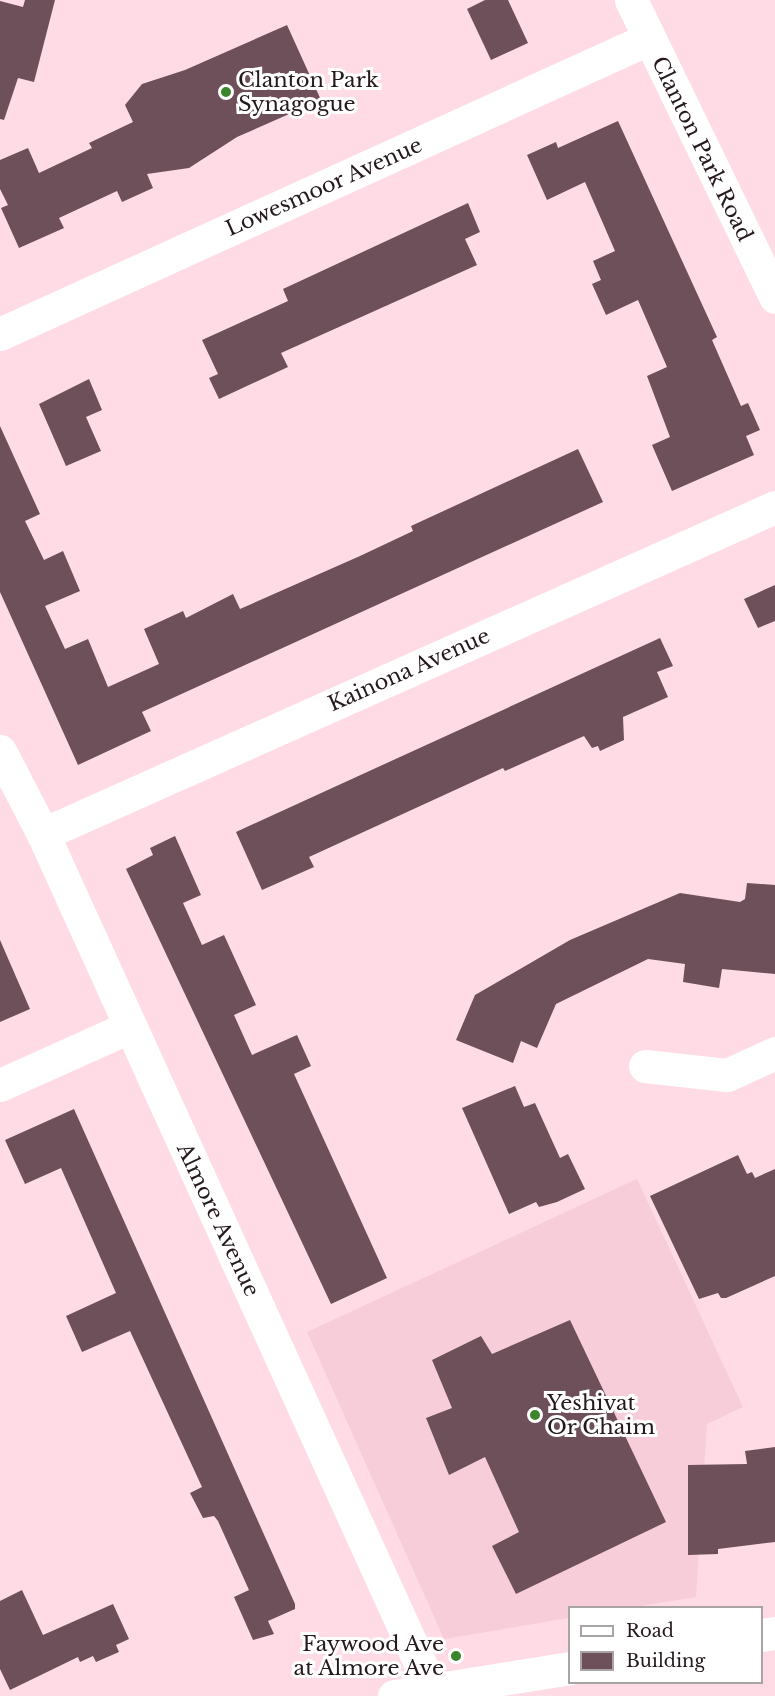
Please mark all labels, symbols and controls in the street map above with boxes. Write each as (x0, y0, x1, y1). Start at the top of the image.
street label: Clanton Park Road (646, 52, 758, 246)
place label: Clanton Park Synagogue (238, 67, 379, 117)
marker: Clanton Park Synagogue (219, 85, 233, 99)
street label: Lowesmoor Avenue (221, 132, 427, 242)
street label: Kainona Avenue (324, 623, 494, 717)
street label: Almore Avenue (171, 1139, 265, 1301)
place label: Yeshivat Or Chaim (547, 1390, 656, 1440)
marker: Yeshivat Or Chaim (528, 1408, 542, 1422)
legend (568, 1606, 763, 1684)
text: Road (626, 1620, 674, 1642)
place label: Faywood Ave at Almore Ave (292, 1631, 444, 1681)
marker: Faywood Ave at Almore Ave (449, 1649, 463, 1663)
text: Building (626, 1650, 705, 1672)

